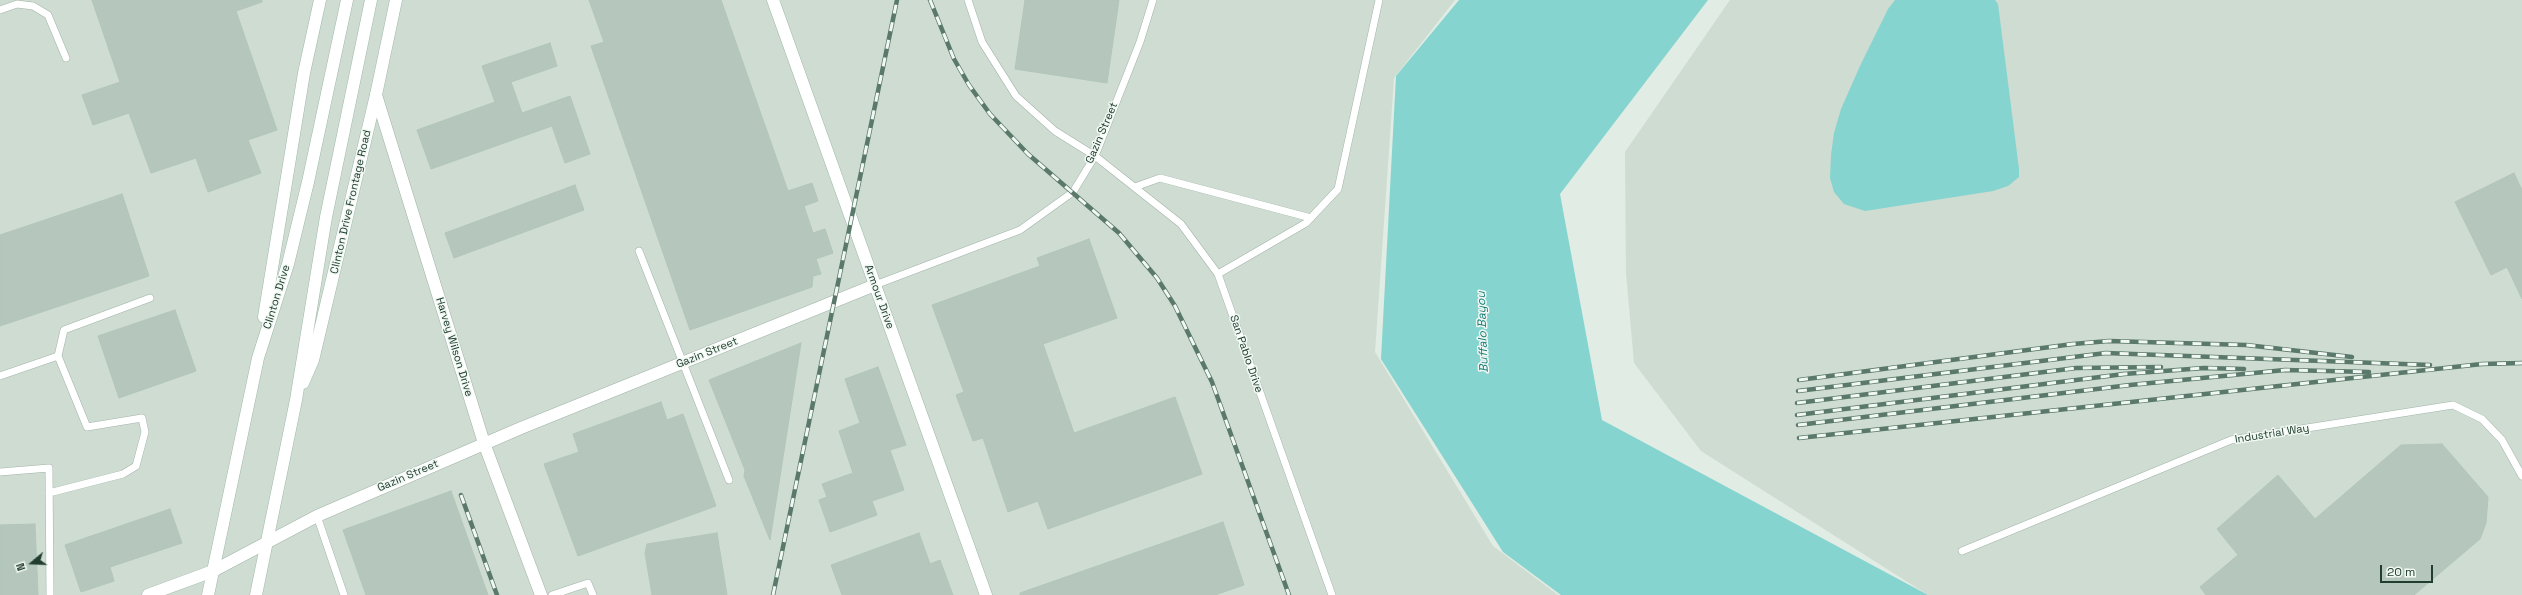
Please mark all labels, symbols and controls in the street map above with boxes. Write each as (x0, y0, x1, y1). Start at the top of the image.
street label: Gazin Street (1083, 100, 1121, 166)
street label: Clinton Drive Frontage Road (328, 129, 374, 275)
street label: Clinton Drive (261, 263, 293, 331)
street label: Armour Drive (861, 263, 897, 331)
water label: Buffalo Bayou (1474, 291, 1492, 373)
street label: Harvey Wilson Drive (433, 296, 475, 398)
street label: San Pablo Drive (1227, 313, 1265, 395)
street label: Gazin Street (674, 335, 740, 371)
street label: Industrial Way (2234, 422, 2310, 446)
street label: Gazin Street (375, 457, 441, 495)
north arrow (12, 543, 52, 583)
scale bar (2382, 557, 2435, 583)
text: N (13, 561, 28, 573)
text: 20 m (2387, 564, 2415, 580)

